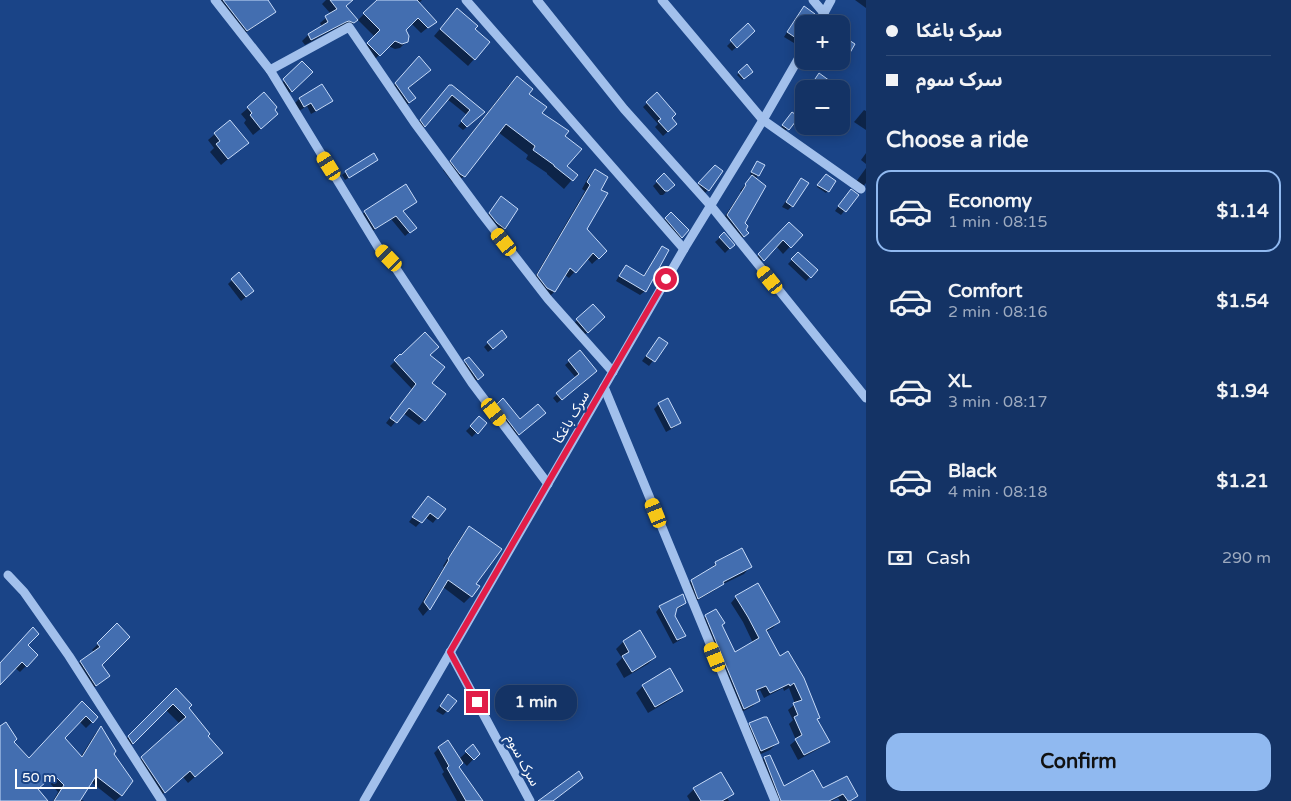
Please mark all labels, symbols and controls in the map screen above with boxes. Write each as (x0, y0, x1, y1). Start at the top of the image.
map controls (795, 15, 850, 135)
button: + (795, 15, 850, 70)
text: سرک باغکا (916, 20, 1002, 42)
text: سرک سوم (916, 69, 1002, 91)
button: − (795, 80, 850, 135)
text: Choose a ride (886, 127, 1029, 153)
car (314, 149, 343, 183)
icon: car (888, 189, 933, 234)
text: Economy (948, 190, 1032, 212)
text: $1.14 (1217, 200, 1269, 222)
text: 1 min · 08:15 (948, 212, 1047, 232)
car (488, 226, 519, 258)
car (373, 242, 404, 274)
car (754, 264, 785, 296)
route start (655, 268, 677, 290)
icon: car (888, 279, 933, 324)
text: Comfort (948, 280, 1022, 302)
text: $1.54 (1217, 290, 1269, 312)
text: 2 min · 08:16 (948, 302, 1047, 322)
icon: car (888, 369, 933, 414)
text: XL (948, 370, 972, 392)
text: $1.94 (1217, 380, 1269, 402)
street label: سرک باغکا (550, 388, 593, 447)
text: 3 min · 08:17 (948, 392, 1047, 412)
car (478, 396, 509, 428)
icon: car (888, 459, 933, 504)
text: Black (948, 460, 997, 482)
text: $1.21 (1217, 470, 1269, 492)
text: 4 min · 08:18 (948, 482, 1047, 502)
car (643, 496, 668, 530)
icon: cash (886, 544, 914, 572)
text: Cash (926, 547, 971, 569)
text: 290 m (1222, 548, 1271, 568)
car (702, 640, 727, 674)
callout: 1 min (494, 684, 577, 720)
route end (466, 691, 488, 713)
text: 1 min (515, 692, 557, 712)
street label: سرک سوم (500, 731, 543, 790)
button: Confirm (886, 733, 1271, 791)
scale bar (15, 766, 98, 789)
text: 50 m (22, 769, 56, 786)

